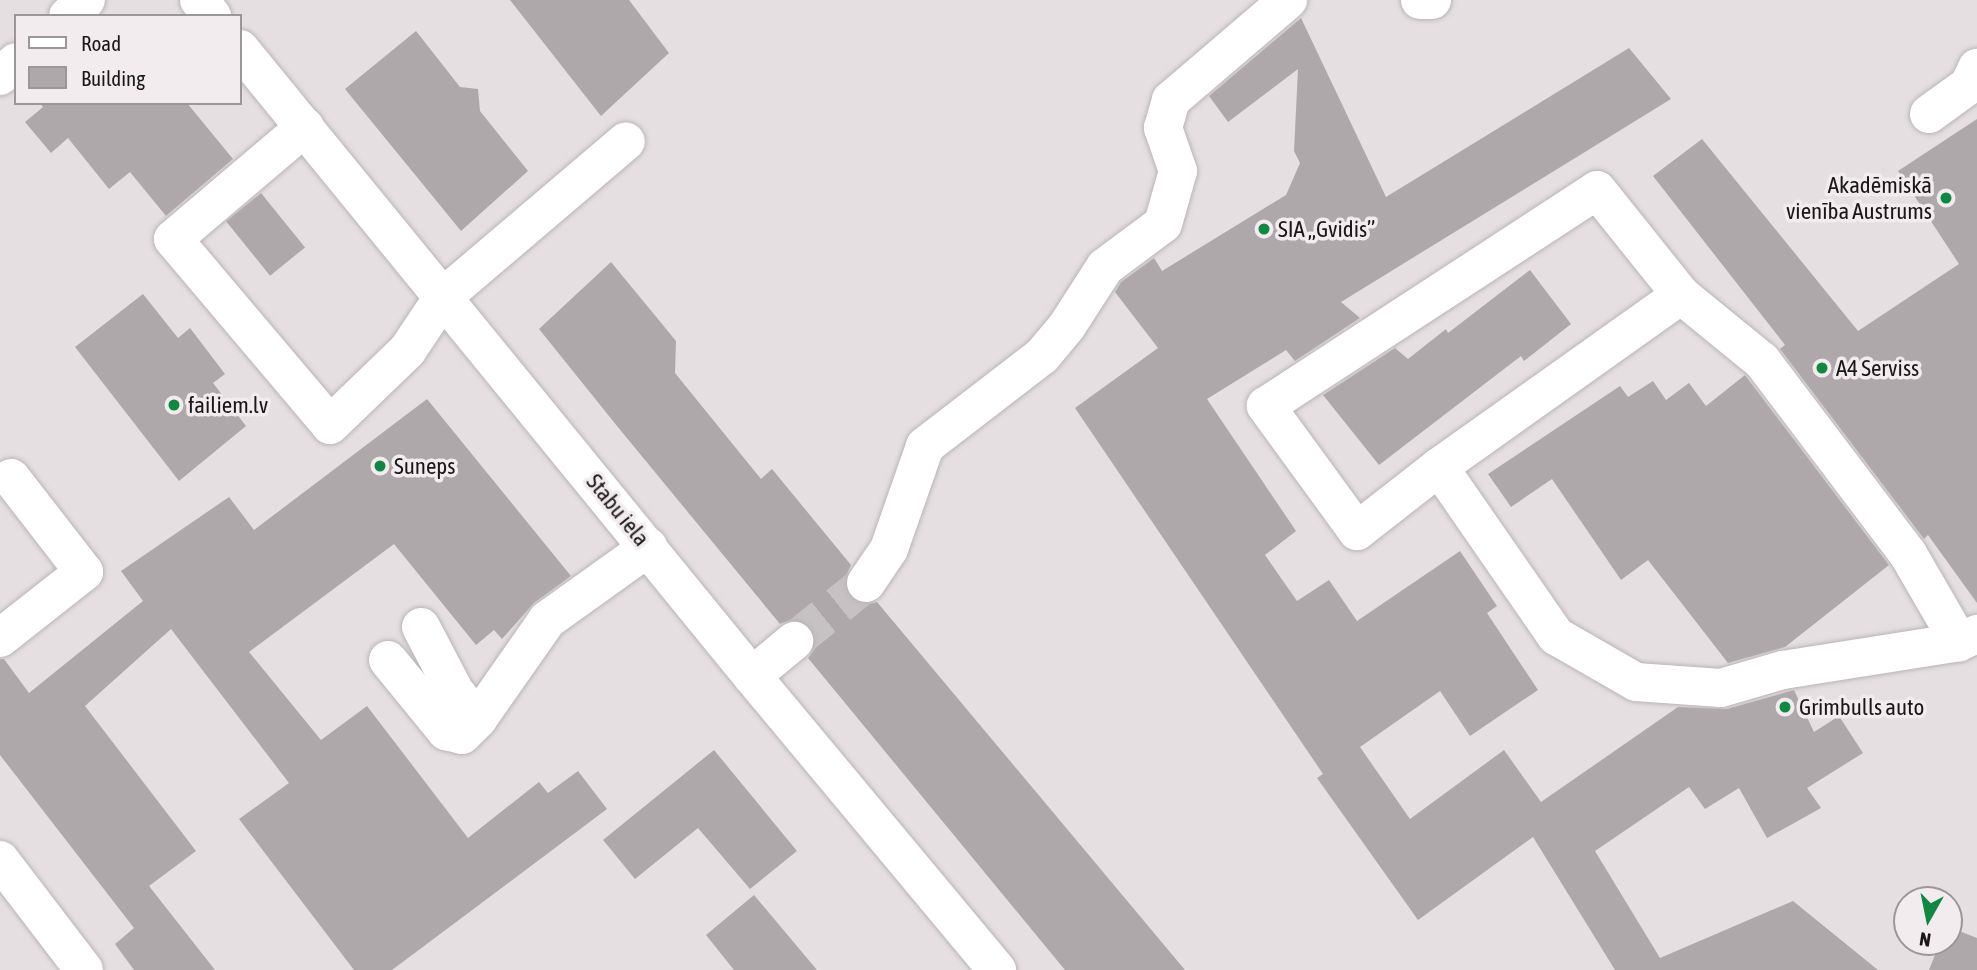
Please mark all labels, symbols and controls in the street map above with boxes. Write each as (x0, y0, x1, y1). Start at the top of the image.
legend (14, 14, 242, 105)
text: Road (81, 31, 121, 55)
text: Building (81, 66, 145, 90)
place label: Akadēmiskā vienība Austrums (1786, 171, 1932, 225)
marker: Akadēmiskā vienība Austrums (1938, 190, 1954, 206)
place label: SIA „Gvidis” (1278, 215, 1375, 243)
marker: SIA „Gvidis” (1256, 221, 1272, 237)
place label: A4 Serviss (1836, 354, 1919, 382)
marker: A4 Serviss (1814, 360, 1830, 376)
place label: failiem.lv (188, 391, 268, 419)
marker: failiem.lv (166, 397, 182, 413)
place label: Suneps (394, 452, 455, 480)
marker: Suneps (372, 458, 388, 474)
street label: Stabu iela (581, 468, 655, 552)
place label: Grimbulls auto (1799, 693, 1924, 721)
marker: Grimbulls auto (1777, 699, 1793, 715)
north arrow (1893, 886, 1963, 956)
text: N (1918, 928, 1932, 952)

